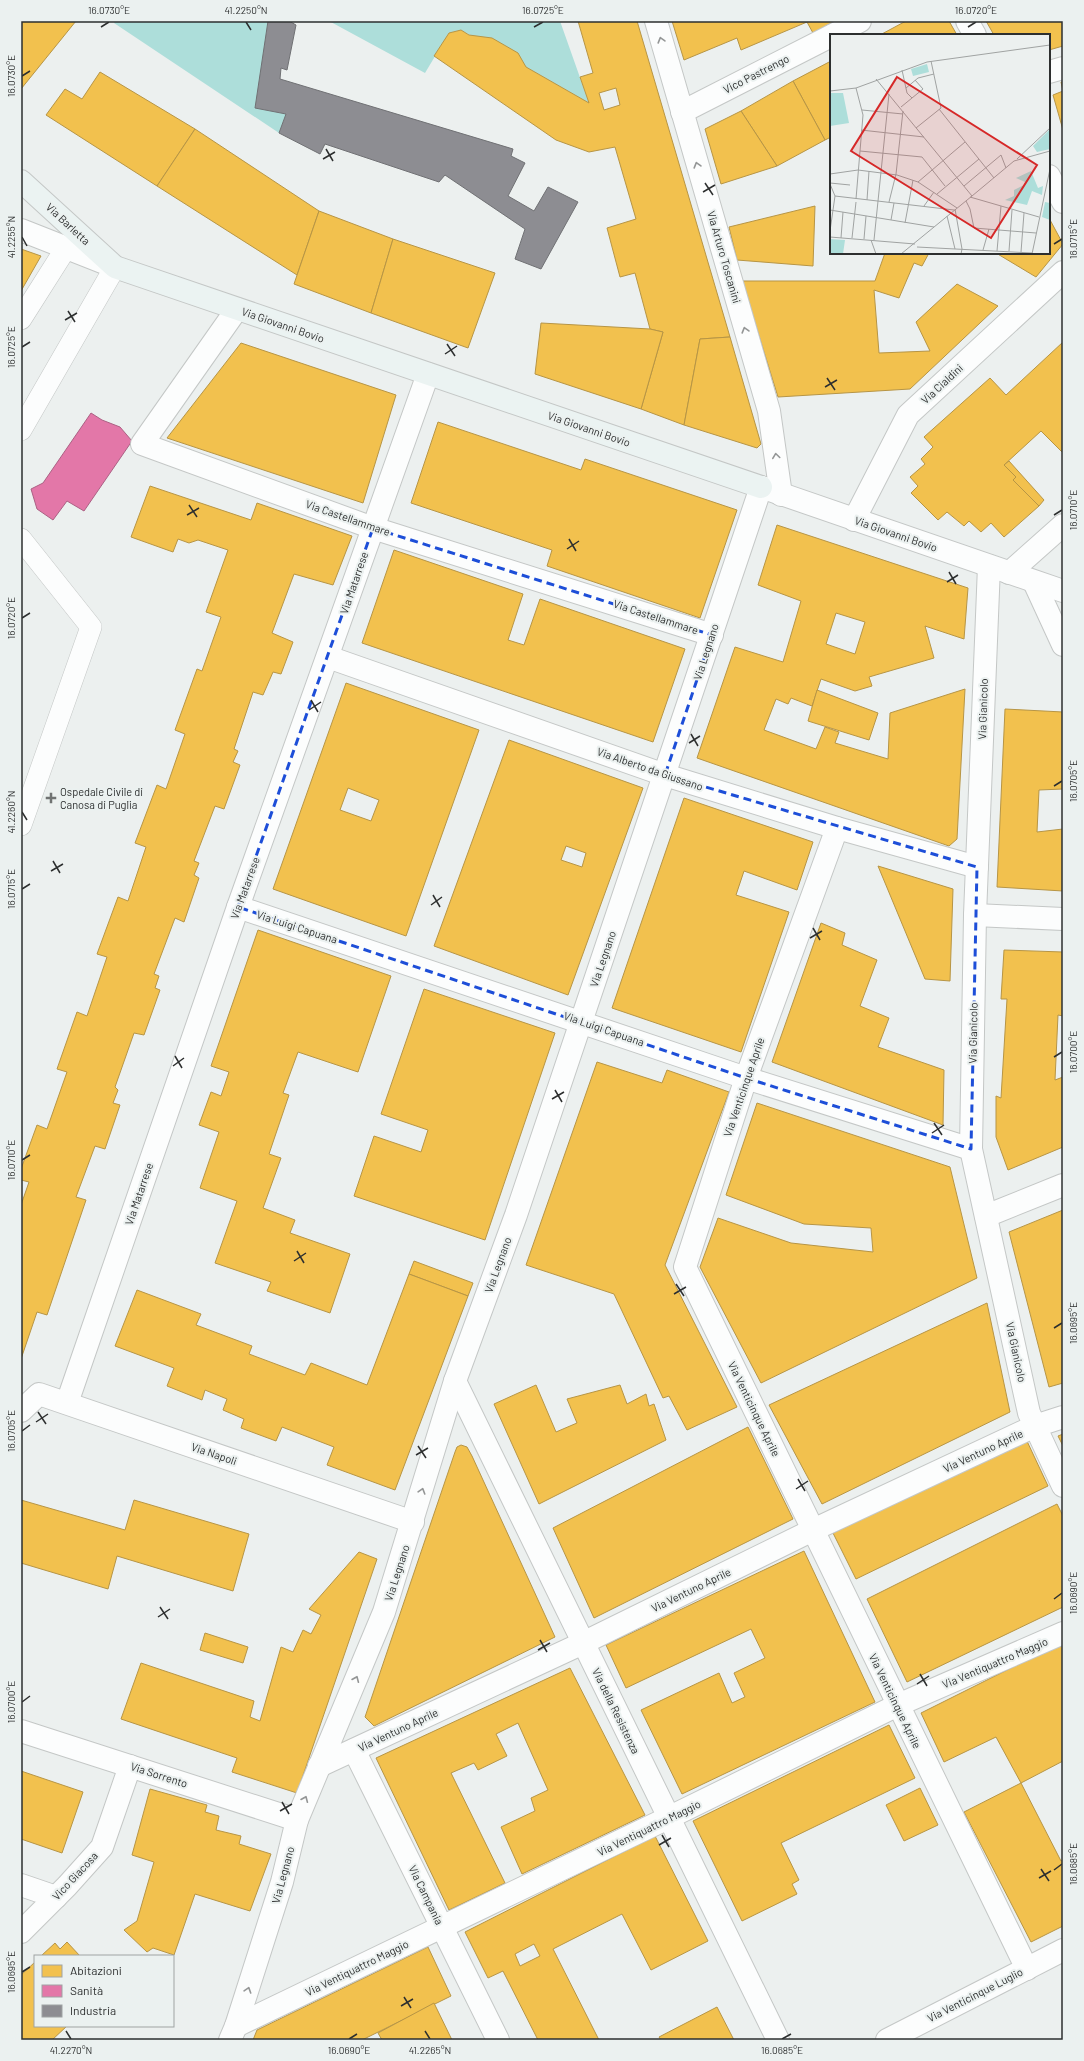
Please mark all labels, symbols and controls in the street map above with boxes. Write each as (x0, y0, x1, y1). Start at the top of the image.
text: 16.0730°E (88, 4, 130, 16)
text: 41.2250°N (225, 4, 267, 16)
text: 16.0725°E (522, 4, 564, 16)
text: 16.0720°E (955, 4, 997, 16)
inset map (830, 34, 1050, 254)
one-way arrow (657, 37, 666, 44)
street label: Vico Pastrengo (721, 51, 791, 96)
text: 16.0730°E (5, 55, 17, 97)
one-way arrow (693, 162, 702, 169)
street label: Via Barletta (44, 200, 93, 247)
street label: Via Arturo Toscanini (705, 209, 744, 305)
text: 41.2255°N (5, 216, 17, 258)
text: 16.0715°E (1067, 219, 1079, 259)
street label: Via Giovanni Bovio (240, 304, 326, 345)
text: 16.0725°E (5, 326, 17, 368)
one-way arrow (742, 327, 750, 333)
street label: Via Cialdini (918, 361, 965, 406)
street label: Via Giovanni Bovio (546, 408, 632, 449)
one-way arrow (772, 453, 781, 459)
text: 16.0710°E (1067, 490, 1079, 530)
street label: Via Castellammare (304, 497, 392, 538)
street label: Via Giovanni Bovio (853, 513, 939, 554)
street label: Via Matarrese (337, 550, 370, 616)
text: 16.0720°E (5, 597, 17, 639)
street label: Via Castellammare (612, 597, 700, 636)
street label: Via Legnano (690, 622, 721, 682)
street label: Via Gianicolo (975, 678, 990, 740)
street label: Via Alberto da Giussano (595, 744, 705, 793)
text: 16.0705°E (1067, 760, 1079, 802)
place label: Ospedale Civile di Canosa di Puglia (60, 785, 143, 811)
text: 41.2260°N (5, 791, 17, 833)
marker: Ospedale Civile di Canosa di Puglia (45, 792, 57, 804)
street label: Via Matarrese (227, 855, 262, 921)
text: 16.0715°E (5, 869, 17, 909)
street label: Via Luigi Capuana (255, 907, 339, 946)
street label: Via Legnano (587, 929, 618, 989)
street label: Via Gianicolo (965, 1002, 980, 1064)
street label: Via Luigi Capuana (562, 1009, 646, 1048)
text: 16.0700°E (1067, 1031, 1079, 1073)
street label: Via Venticinque Aprile (720, 1035, 767, 1138)
text: 16.0710°E (5, 1140, 17, 1180)
street label: Via Matarrese (122, 1161, 155, 1227)
street label: Via Legnano (481, 1235, 514, 1295)
text: 16.0695°E (1067, 1302, 1079, 1344)
street label: Via Gianicolo (1004, 1321, 1029, 1383)
street label: Via Venticinque Aprile (726, 1359, 783, 1459)
text: 16.0705°E (5, 1410, 17, 1452)
street label: Via Ventuno Aprile (941, 1426, 1025, 1475)
street label: Via Napoli (190, 1440, 239, 1467)
one-way arrow (417, 1487, 426, 1494)
street label: Via Legnano (381, 1543, 412, 1603)
street label: Via Ventuno Aprile (649, 1565, 733, 1614)
text: 16.0690°E (1067, 1572, 1079, 1614)
street label: Via Ventiquattro Maggio (940, 1634, 1050, 1691)
street label: Via Venticinque Aprile (867, 1651, 924, 1751)
street label: Via della Resistenza (590, 1666, 643, 1756)
one-way arrow (351, 1676, 359, 1684)
text: 16.0700°E (5, 1681, 17, 1723)
street label: Via Ventuno Aprile (356, 1705, 440, 1754)
street label: Via Sorrento (129, 1759, 189, 1790)
one-way arrow (301, 1796, 309, 1803)
street label: Via Ventiquattro Maggio (595, 1797, 703, 1858)
text: 16.0685°E (1067, 1843, 1079, 1885)
street label: Via Legnano (269, 1845, 296, 1905)
street label: Vico Giacosa (49, 1849, 100, 1902)
street label: Via Campania (406, 1863, 446, 1927)
street label: Via Ventiquattro Maggio (303, 1937, 411, 1998)
text: 16.0695°E (5, 1951, 17, 1993)
legend (34, 1955, 174, 2027)
text: Abitazioni (70, 1963, 122, 1977)
street label: Via Venticinque Luglio (925, 1965, 1025, 2024)
text: Sanità (70, 1983, 103, 1997)
one-way arrow (243, 1987, 252, 1994)
text: Industria (70, 2003, 116, 2017)
text: 41.2270°N (50, 2044, 92, 2056)
text: 16.0690°E (328, 2044, 370, 2056)
text: 41.2265°N (409, 2044, 451, 2056)
text: 16.0685°E (761, 2044, 803, 2056)

